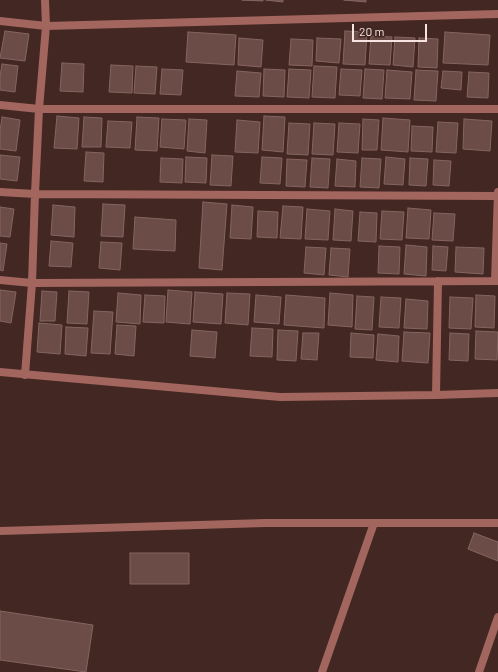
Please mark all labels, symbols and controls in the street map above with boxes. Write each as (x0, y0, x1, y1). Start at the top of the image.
scale bar (354, 16, 429, 42)
text: 20 m (359, 24, 385, 38)

